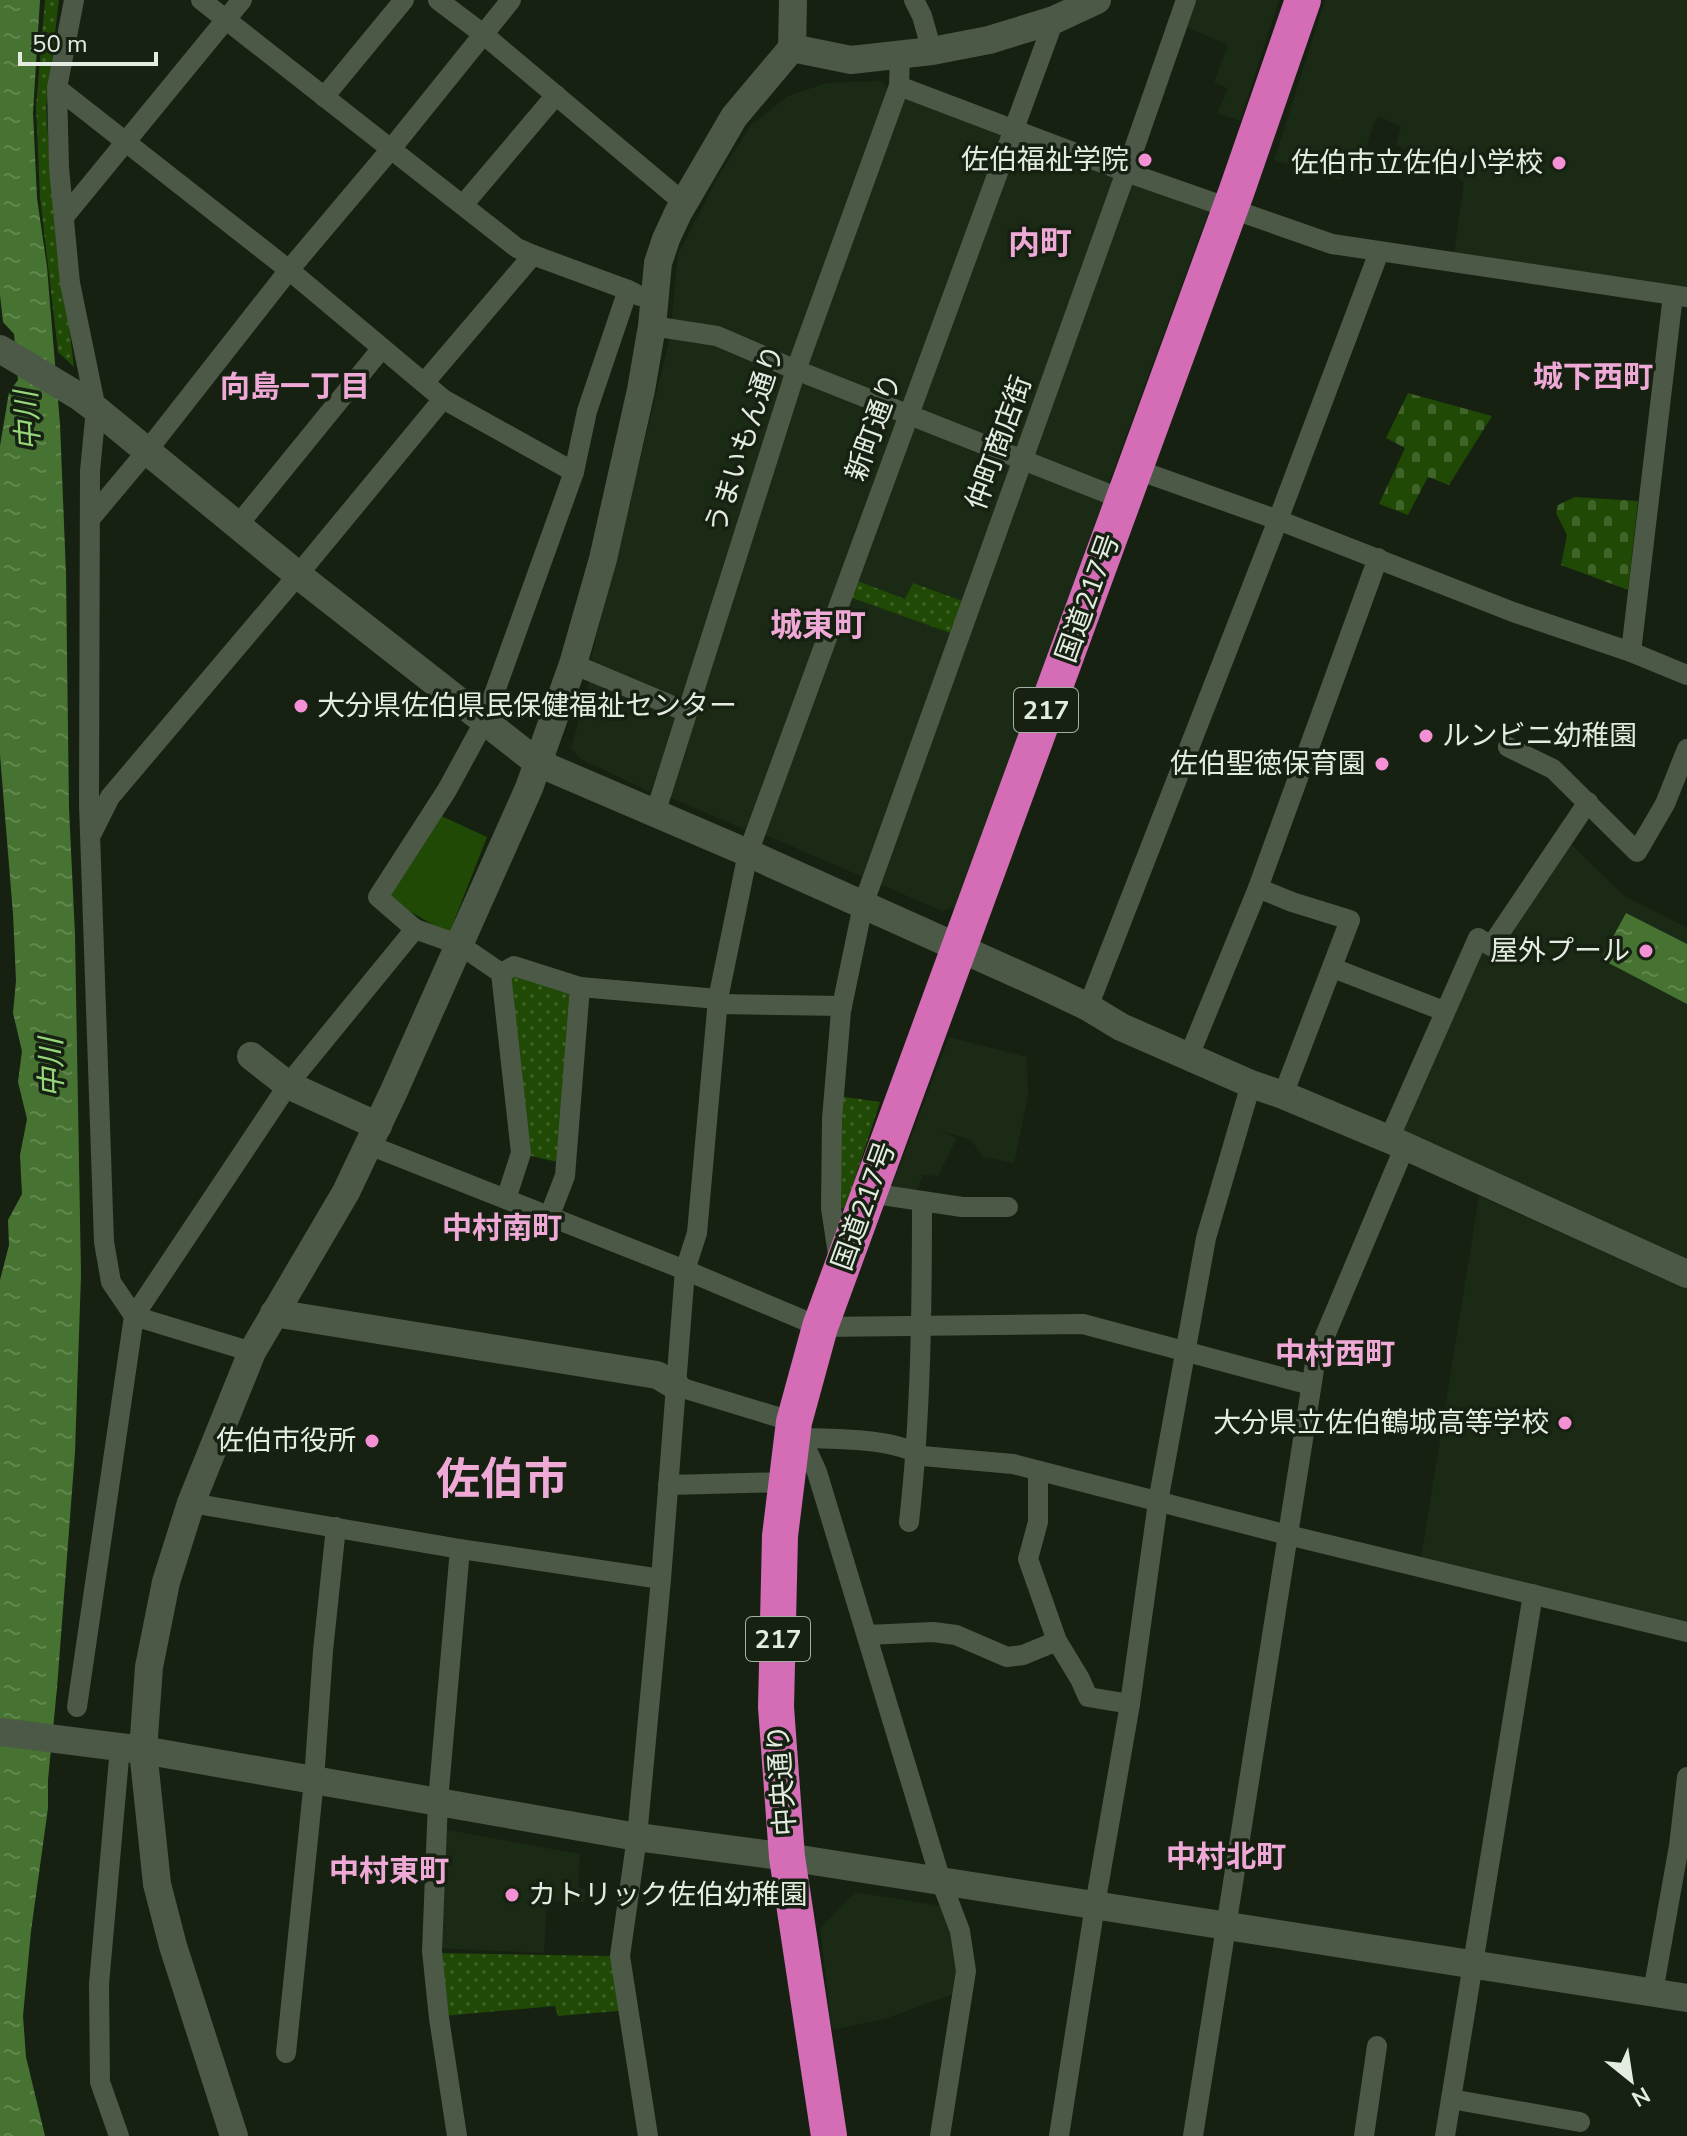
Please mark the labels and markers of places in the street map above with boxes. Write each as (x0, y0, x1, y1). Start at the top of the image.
place label: 佐伯福祉学院 (961, 141, 1129, 179)
place label: 佐伯市立佐伯小学校 (1291, 144, 1543, 182)
marker: 佐伯福祉学院 (1136, 151, 1154, 169)
marker: 佐伯市立佐伯小学校 (1550, 154, 1568, 172)
place label: 大分県佐伯県民保健福祉センター (317, 687, 737, 725)
marker: 大分県佐伯県民保健福祉センター (292, 697, 310, 715)
place label: ルンビニ幼稚園 (1442, 717, 1637, 755)
marker: ルンビニ幼稚園 (1417, 727, 1435, 745)
place label: 佐伯聖徳保育園 (1170, 745, 1366, 783)
marker: 佐伯聖徳保育園 (1373, 755, 1391, 773)
place label: 屋外プール (1490, 932, 1630, 970)
marker: 屋外プール (1637, 942, 1655, 960)
place label: 大分県立佐伯鶴城高等学校 (1213, 1404, 1549, 1442)
marker: 大分県立佐伯鶴城高等学校 (1556, 1414, 1574, 1432)
place label: 佐伯市役所 (216, 1422, 356, 1460)
marker: 佐伯市役所 (363, 1432, 381, 1450)
place label: カトリック佐伯幼稚園 (528, 1876, 808, 1914)
marker: カトリック佐伯幼稚園 (503, 1886, 521, 1904)

